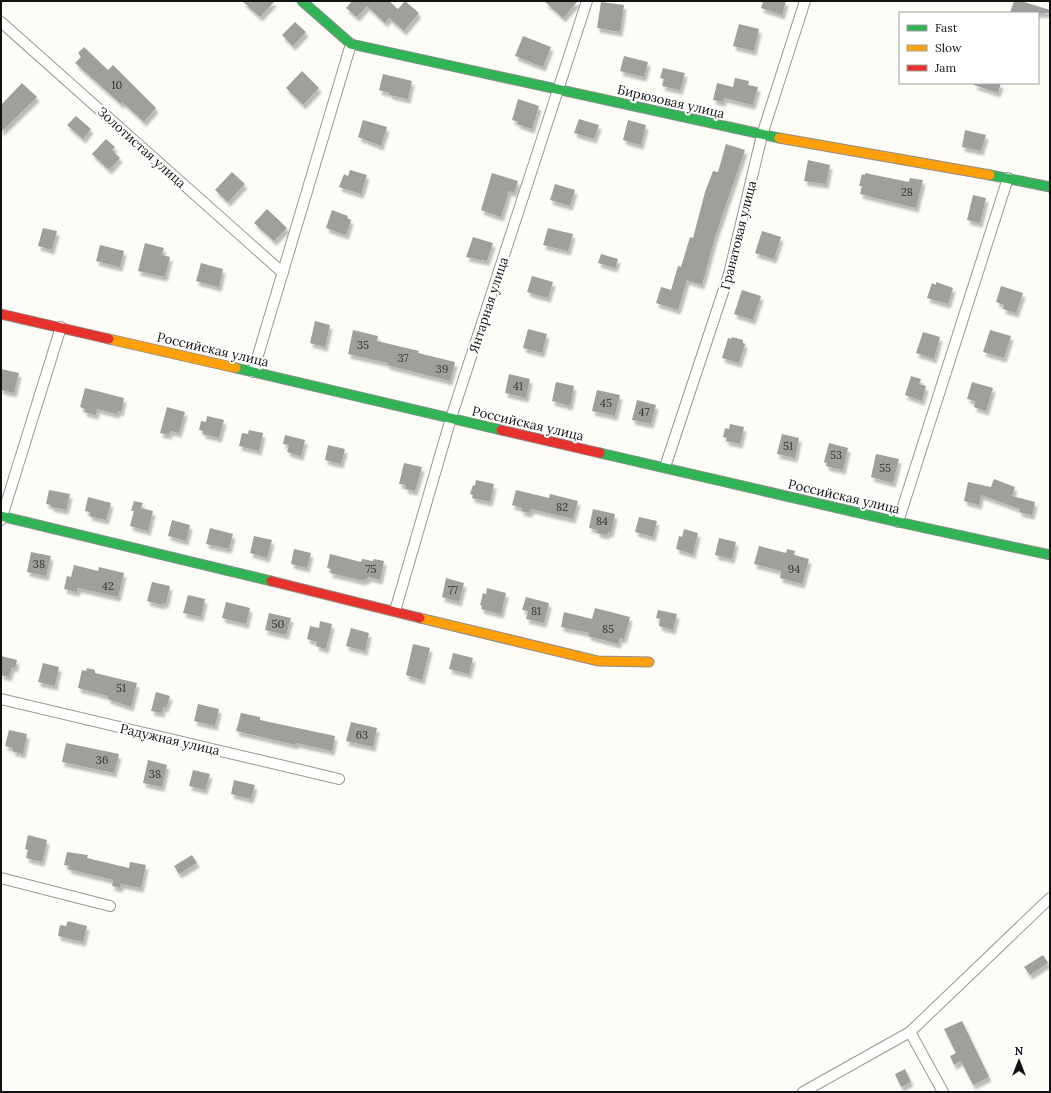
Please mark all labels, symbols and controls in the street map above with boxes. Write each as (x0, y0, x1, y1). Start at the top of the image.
legend (899, 12, 1039, 84)
text: Fast (935, 20, 958, 35)
text: Slow (935, 40, 962, 55)
text: Jam (934, 60, 956, 75)
house number: 10 (112, 78, 123, 92)
street label: Бирюзовая улица (616, 81, 726, 122)
street label: Золотистая улица (94, 103, 190, 192)
street label: Гранатовая улица (717, 179, 760, 291)
house number: 28 (901, 185, 913, 199)
street label: Янтарная улица (465, 255, 512, 355)
street label: Российская улица (155, 328, 271, 371)
house number: 35 (357, 338, 369, 352)
house number: 37 (398, 351, 408, 365)
house number: 39 (436, 362, 448, 376)
house number: 41 (513, 379, 523, 393)
house number: 45 (600, 396, 612, 410)
street label: Российская улица (470, 402, 586, 445)
house number: 47 (638, 405, 650, 419)
house number: 51 (783, 439, 793, 453)
house number: 53 (830, 448, 842, 462)
house number: 55 (879, 461, 891, 475)
street label: Российская улица (786, 475, 902, 518)
house number: 82 (556, 500, 568, 514)
house number: 84 (596, 514, 608, 528)
house number: 38 (33, 557, 45, 571)
house number: 75 (365, 562, 377, 576)
house number: 94 (788, 562, 800, 576)
house number: 42 (102, 579, 114, 593)
house number: 77 (448, 583, 458, 597)
house number: 81 (531, 604, 541, 618)
house number: 50 (272, 617, 285, 631)
house number: 85 (602, 622, 614, 636)
house number: 51 (116, 681, 126, 695)
street label: Радужная улица (118, 720, 222, 759)
house number: 63 (356, 728, 368, 742)
house number: 36 (96, 753, 108, 767)
house number: 38 (149, 767, 161, 781)
north arrow (999, 1041, 1039, 1081)
text: N (1015, 1044, 1024, 1058)

